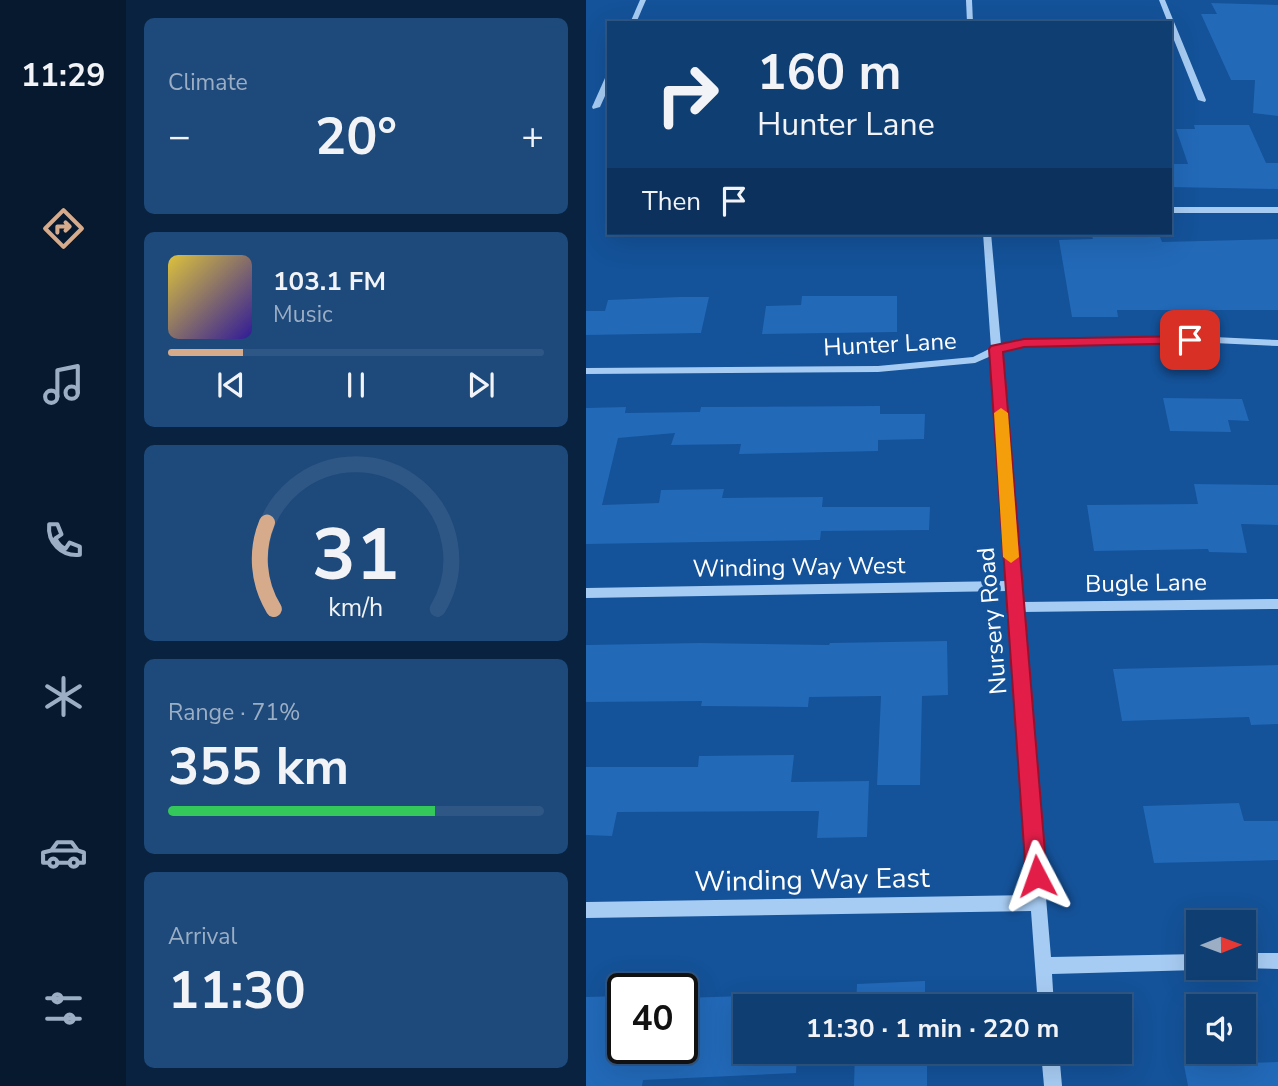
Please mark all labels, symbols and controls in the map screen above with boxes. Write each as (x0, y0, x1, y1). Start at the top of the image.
text: 160 m (757, 39, 901, 106)
icon: right (642, 49, 733, 140)
text: 11:29 (21, 54, 105, 97)
text: Climate (168, 67, 248, 98)
text: 20° (315, 101, 397, 172)
text: Hunter Lane (757, 103, 935, 146)
text: − (168, 111, 191, 162)
text: + (521, 111, 544, 162)
icon: arrive (715, 182, 753, 220)
text: Then (642, 184, 701, 219)
icon: directions (39, 204, 88, 253)
text: 103.1 FM (273, 264, 386, 299)
text: Music (273, 299, 333, 330)
pin (1160, 310, 1220, 370)
icon: arrive (1171, 321, 1209, 359)
street label: Hunter Lane (823, 325, 957, 363)
icon: music (39, 360, 88, 409)
icon: previous (212, 366, 250, 404)
icon: pause (337, 366, 375, 404)
icon: next (462, 366, 500, 404)
text: 31 (312, 505, 400, 605)
icon: phone (39, 516, 88, 565)
street label: Nursery Road (970, 546, 1014, 696)
street label: Winding Way West (692, 549, 906, 585)
street label: Bugle Lane (1085, 566, 1207, 600)
text: km/h (328, 591, 384, 625)
icon: climate (39, 672, 88, 721)
text: Range · 71% (168, 697, 300, 728)
text: 355 km (168, 731, 349, 802)
icon: car (39, 828, 88, 877)
position arrow (1000, 839, 1074, 913)
street label: Winding Way East (694, 859, 930, 901)
north arrow (1186, 910, 1256, 980)
map controls (1186, 910, 1256, 1064)
text: Arrival (168, 921, 237, 952)
text: 11:30 (168, 955, 306, 1026)
speed limit sign: 40 (607, 973, 698, 1064)
icon: filters (39, 984, 88, 1033)
button: sound (1186, 994, 1256, 1064)
text: 11:30 · 1 min · 220 m (806, 1011, 1059, 1046)

